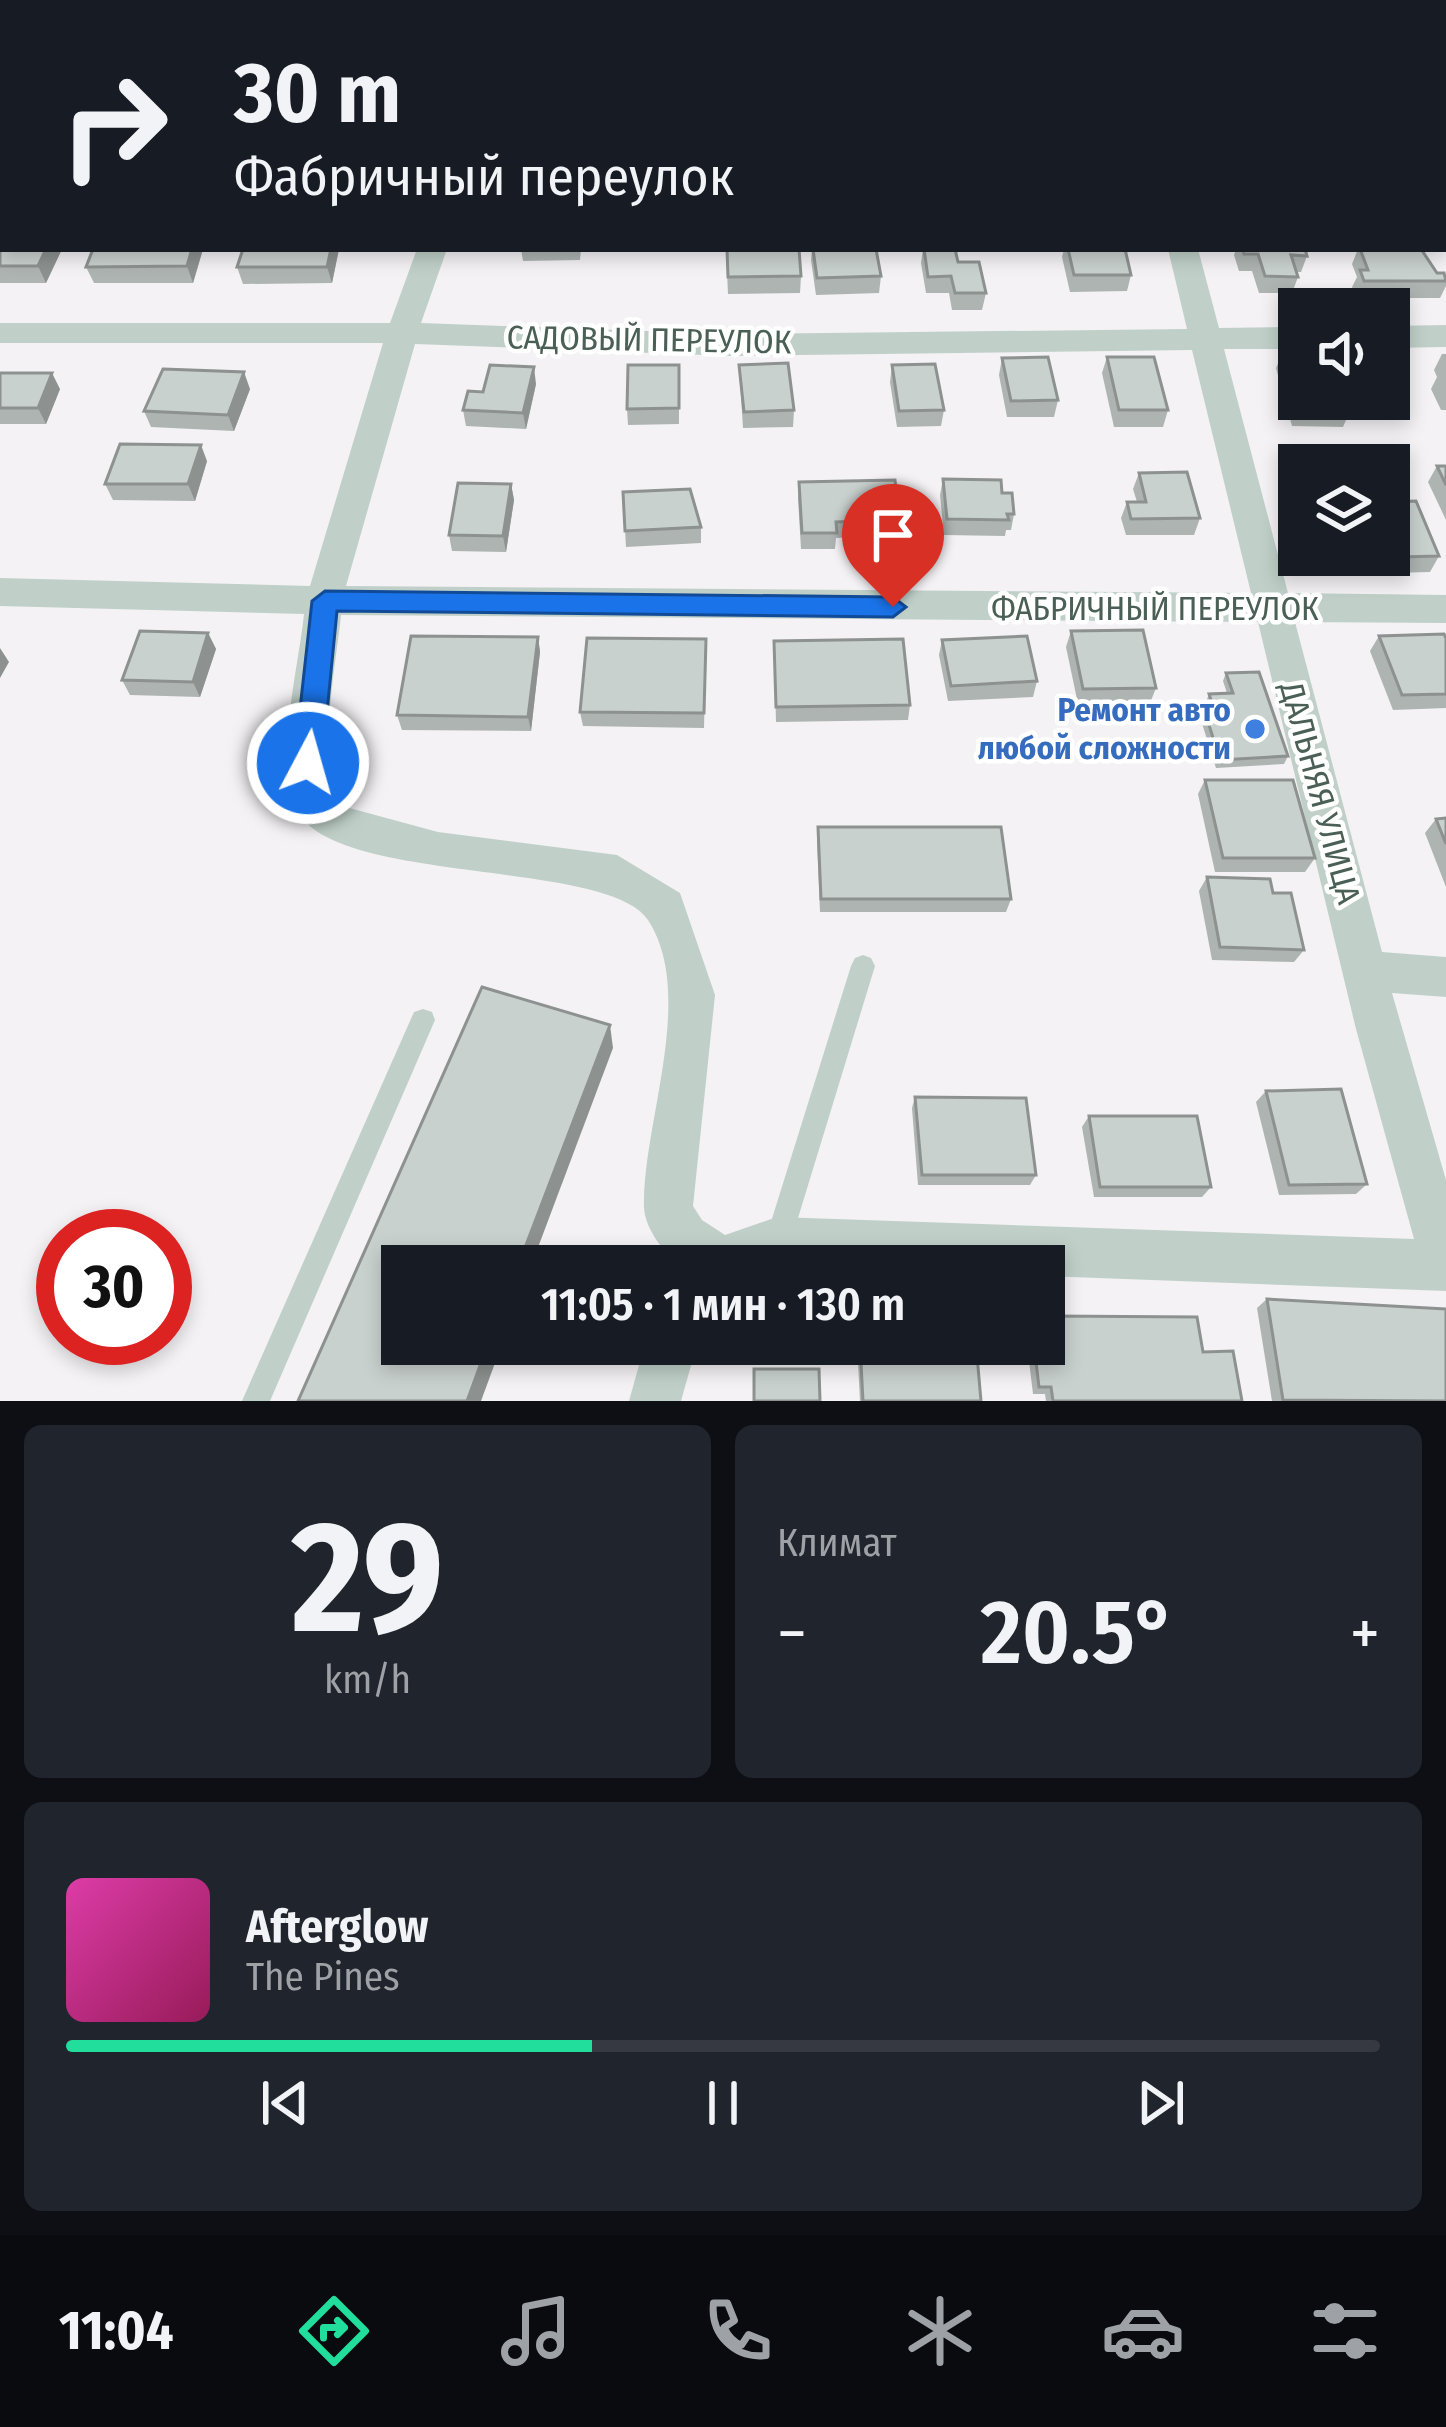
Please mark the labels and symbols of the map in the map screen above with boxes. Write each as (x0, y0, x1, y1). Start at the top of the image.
street label: САДОВЫЙ ПЕРЕУЛОК (506, 318, 792, 362)
pin (842, 484, 944, 607)
street label: ФАБРИЧНЫЙ ПЕРЕУЛОК (991, 589, 1319, 629)
street label: ДАЛЬНЯЯ УЛИЦА (1271, 677, 1369, 909)
place label: Ремонт авто любой сложности (978, 690, 1231, 768)
position arrow (245, 700, 371, 826)
marker: Ремонт авто любой сложности (1242, 716, 1268, 742)
speed limit sign: 30 (36, 1209, 192, 1365)

